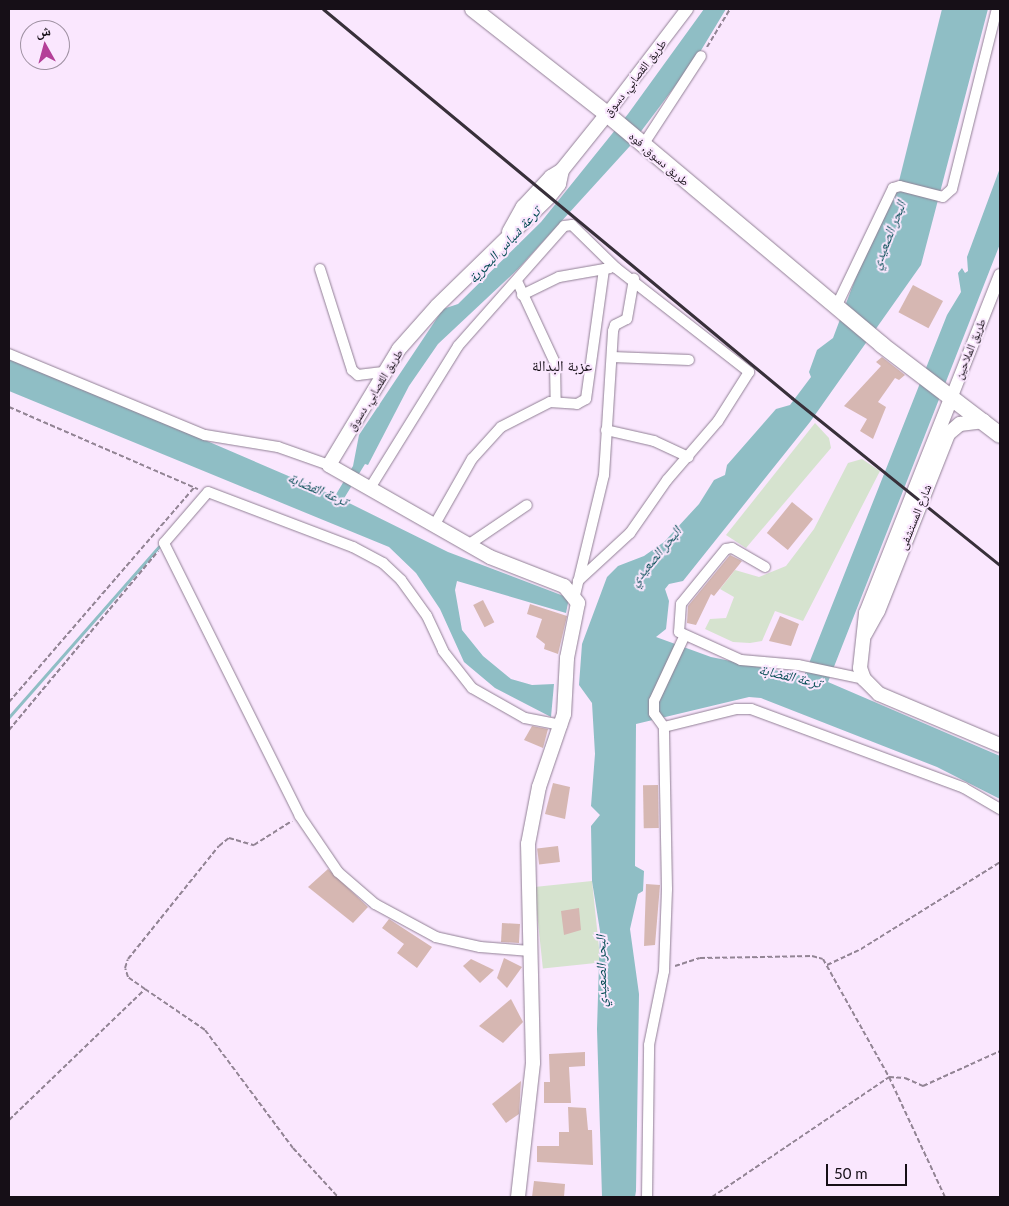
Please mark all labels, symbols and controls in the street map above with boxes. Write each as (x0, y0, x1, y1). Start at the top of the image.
north arrow (20, 20, 70, 70)
text: ش (35, 21, 52, 40)
street label: طريق القصابي, دسوق (600, 37, 670, 119)
street label: طريق دسوق, فوه (626, 129, 692, 189)
water label: البحر الصعيدي (867, 198, 909, 272)
water label: ترعة شباس البحرية (464, 203, 544, 287)
street label: طريق الملاحين (951, 316, 989, 382)
street label: طريق القصابي, دسوق (344, 346, 406, 434)
district label: عزبة البدالة (532, 357, 592, 375)
water label: ترعة القضابة (286, 469, 350, 509)
street label: شارع المستشفى (895, 482, 935, 552)
water label: البحر الصعيدي (625, 523, 685, 589)
water label: ترعة القضابة (757, 661, 823, 691)
water label: البحر الصعيدي (592, 935, 610, 1007)
scale bar (829, 1154, 910, 1186)
text: 50 m (834, 1164, 868, 1182)

